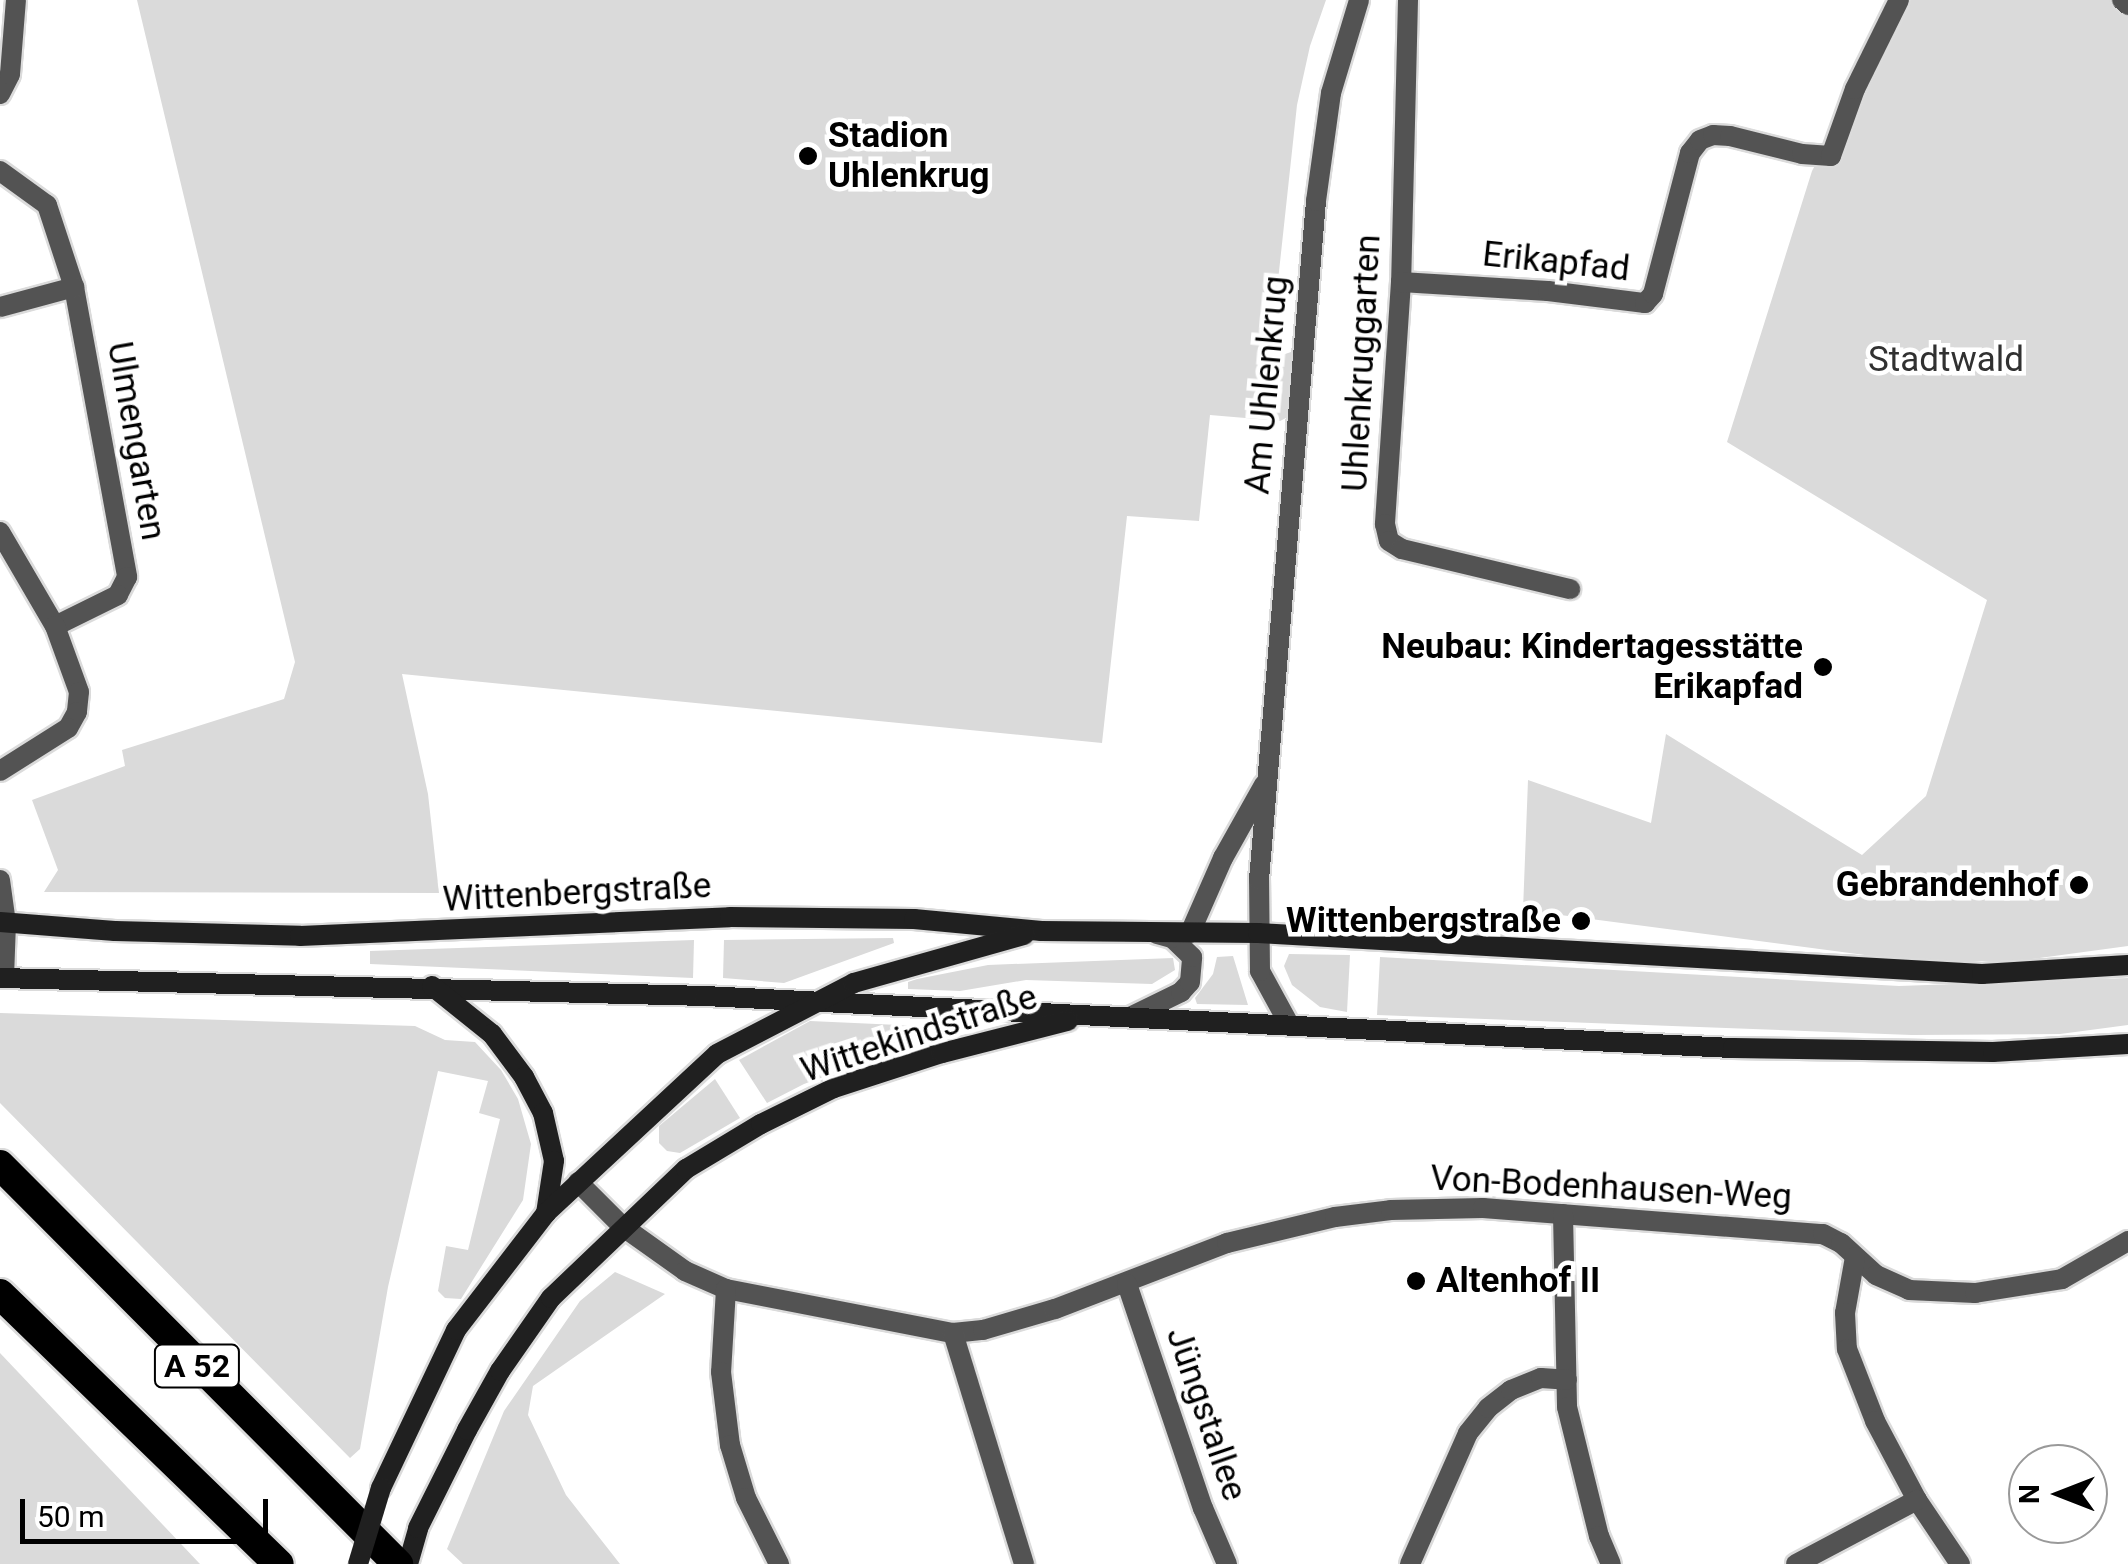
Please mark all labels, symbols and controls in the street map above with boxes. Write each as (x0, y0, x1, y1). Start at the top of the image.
place label: Stadion Uhlenkrug (828, 115, 990, 197)
marker: Stadion Uhlenkrug (797, 145, 819, 167)
street label: Uhlenkruggarten (1334, 233, 1390, 493)
street label: Erikapfad (1480, 233, 1632, 291)
street label: Am Uhlenkrug (1237, 274, 1297, 496)
street label: Ulmengarten (98, 339, 174, 543)
park label: Stadtwald (1868, 339, 2024, 381)
place label: Neubau: Kindertagesstätte Erikapfad (1381, 626, 1803, 708)
marker: Neubau: Kindertagesstätte Erikapfad (1812, 656, 1834, 678)
place label: Gebrandenhof (1836, 864, 2059, 906)
street label: Wittenbergstraße (442, 865, 712, 921)
marker: Gebrandenhof (2068, 874, 2090, 896)
place label: Wittenbergstraße (1286, 900, 1561, 942)
marker: Wittenbergstraße (1570, 910, 1592, 932)
street label: Wittekindstraße (796, 976, 1042, 1092)
street label: Von-Bodenhausen-Weg (1429, 1158, 1793, 1218)
place label: Altenhof II (1436, 1260, 1600, 1302)
marker: Altenhof II (1405, 1270, 1427, 1292)
street label: Jüngstallee (1157, 1322, 1255, 1506)
road number: A 52 (152, 1339, 242, 1393)
north arrow (2008, 1444, 2108, 1544)
scale bar (25, 1479, 272, 1541)
text: N (2013, 1484, 2046, 1504)
text: 50 m (37, 1499, 104, 1534)

